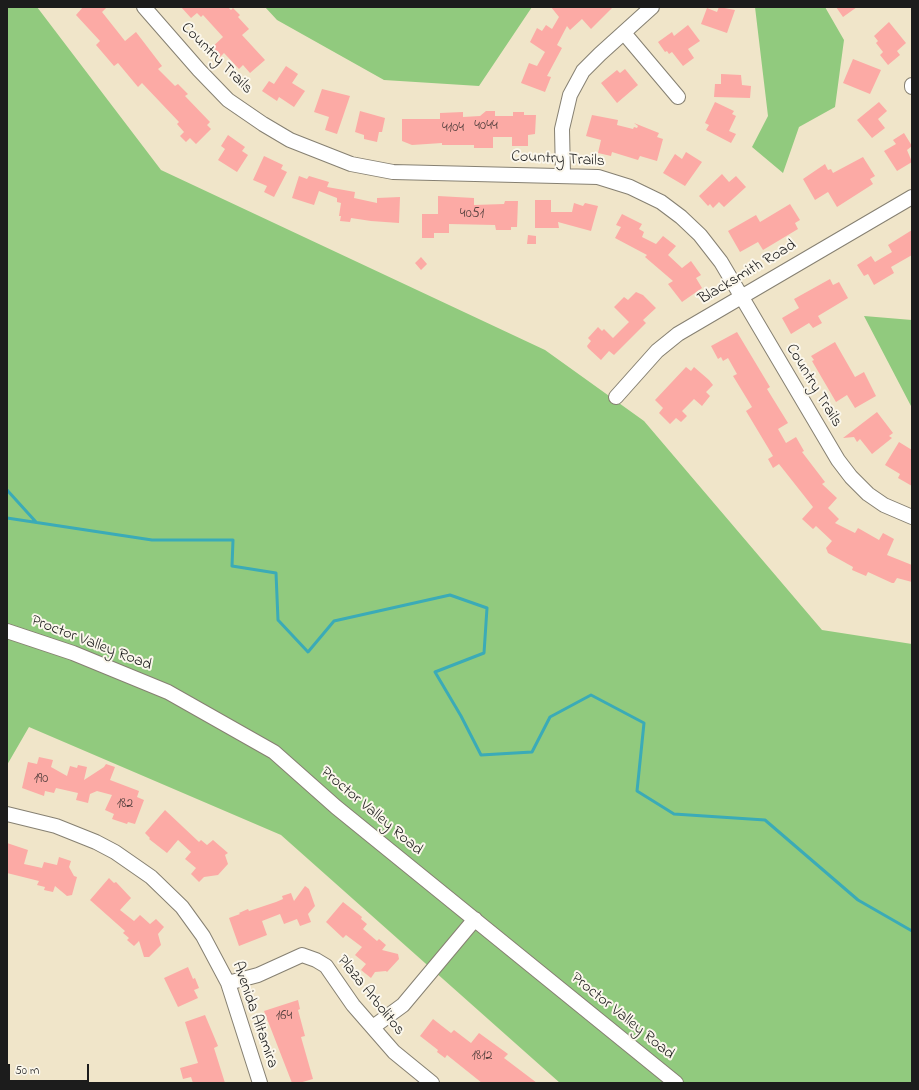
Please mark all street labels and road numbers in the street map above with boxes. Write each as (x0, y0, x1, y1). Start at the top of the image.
street label: Country Trails (176, 19, 256, 99)
street label: Country Trails (511, 148, 605, 172)
street label: Blacksmith Road (696, 236, 800, 310)
street label: Country Trails (781, 341, 845, 431)
street label: Proctor Valley Road (28, 612, 154, 676)
street label: Proctor Valley Road (316, 764, 426, 860)
street label: Plaza Arbolitos (332, 952, 408, 1040)
street label: Avenida Altamira (227, 959, 281, 1071)
street label: Proctor Valley Road (566, 969, 678, 1065)

